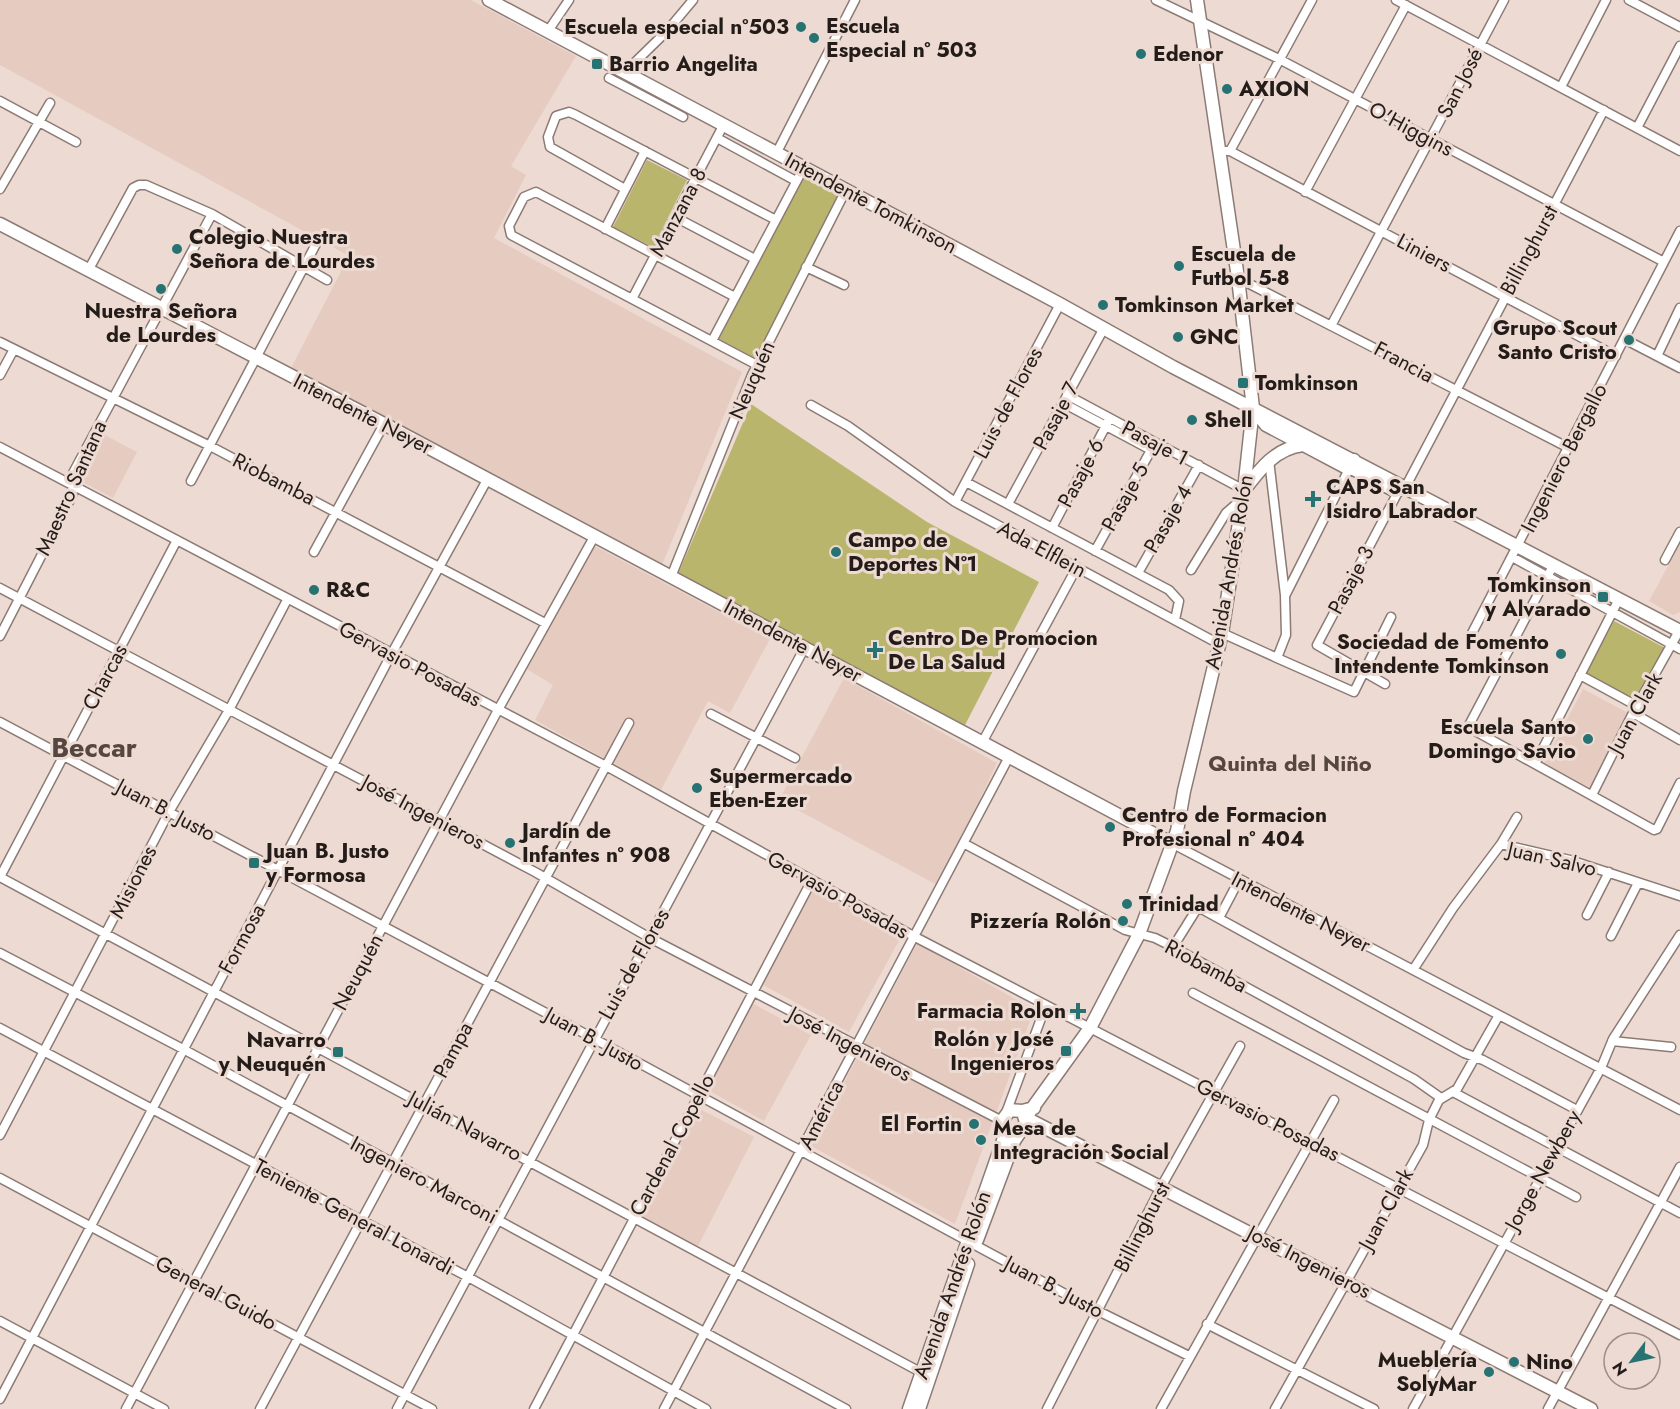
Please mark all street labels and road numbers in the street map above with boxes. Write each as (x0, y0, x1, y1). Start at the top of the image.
street label: San José (1430, 43, 1490, 123)
street label: O'Higgins (1363, 94, 1459, 164)
street label: Intendente Tomkinson (780, 145, 962, 261)
street label: Manzana 8 (642, 162, 714, 262)
street label: Billinghurst (1493, 200, 1565, 300)
street label: Liniers (1391, 226, 1457, 280)
street label: Francia (1369, 334, 1439, 390)
street label: Neuquén (721, 336, 783, 424)
street label: Luis de Flores (966, 342, 1050, 464)
street label: Intendente Neyer (288, 366, 439, 462)
street label: Pasaje 7 (1026, 377, 1086, 455)
street label: Ingeniero Bergallo (1514, 378, 1614, 538)
street label: Pasaje 1 (1116, 413, 1194, 473)
street label: Maestro Santana (28, 416, 114, 560)
street label: Pasaje 6 (1050, 433, 1112, 513)
street label: Riobamba (227, 445, 321, 513)
street label: Pasaje 5 (1094, 457, 1156, 537)
street label: Avenida Andrés Rolón (1197, 472, 1261, 672)
street label: Pasaje 4 (1136, 479, 1200, 559)
street label: Ada Elflein (992, 513, 1092, 585)
street label: Pasaje 3 (1321, 541, 1381, 619)
street label: Intendente Neyer (719, 592, 868, 690)
street label: Gervasio Posadas (333, 614, 487, 714)
street label: Charcas (75, 639, 135, 715)
street label: Juan Clark (1599, 666, 1670, 762)
street label: José Ingenieros (354, 766, 490, 857)
street label: Juan B. Justo (108, 770, 221, 849)
street label: Juan Salvo (1502, 834, 1599, 884)
street label: Misiones (102, 840, 164, 924)
street label: Gervasio Posadas (762, 844, 914, 946)
street label: Intendente Neyer (1226, 864, 1377, 960)
street label: Formosa (211, 899, 273, 979)
street label: Luis de Flores (591, 903, 677, 1025)
street label: Neuquén (325, 928, 391, 1016)
street label: Riobamba (1160, 932, 1252, 1000)
street label: Juan B. Justo (537, 998, 649, 1078)
street label: José Ingenieros (781, 998, 917, 1089)
street label: Pampa (426, 1017, 480, 1083)
street label: Cardenal Copello (622, 1069, 722, 1221)
street label: Gervasio Posadas (1191, 1071, 1345, 1169)
street label: América (791, 1075, 851, 1155)
street label: Julián Navarro (400, 1082, 527, 1169)
street label: Jorge Newbery (1496, 1104, 1589, 1238)
street label: Ingeniero Marconi (345, 1129, 503, 1231)
street label: Teniente General Lonardi (249, 1151, 459, 1283)
street label: Juan Clark (1350, 1162, 1421, 1258)
street label: Billinghurst (1106, 1177, 1178, 1277)
street label: Avenida Andrés Rolón (906, 1187, 998, 1383)
street label: José Ingenieros (1239, 1217, 1376, 1306)
street label: Juan B. Justo (996, 1247, 1109, 1326)
street label: General Guido (150, 1248, 282, 1338)

